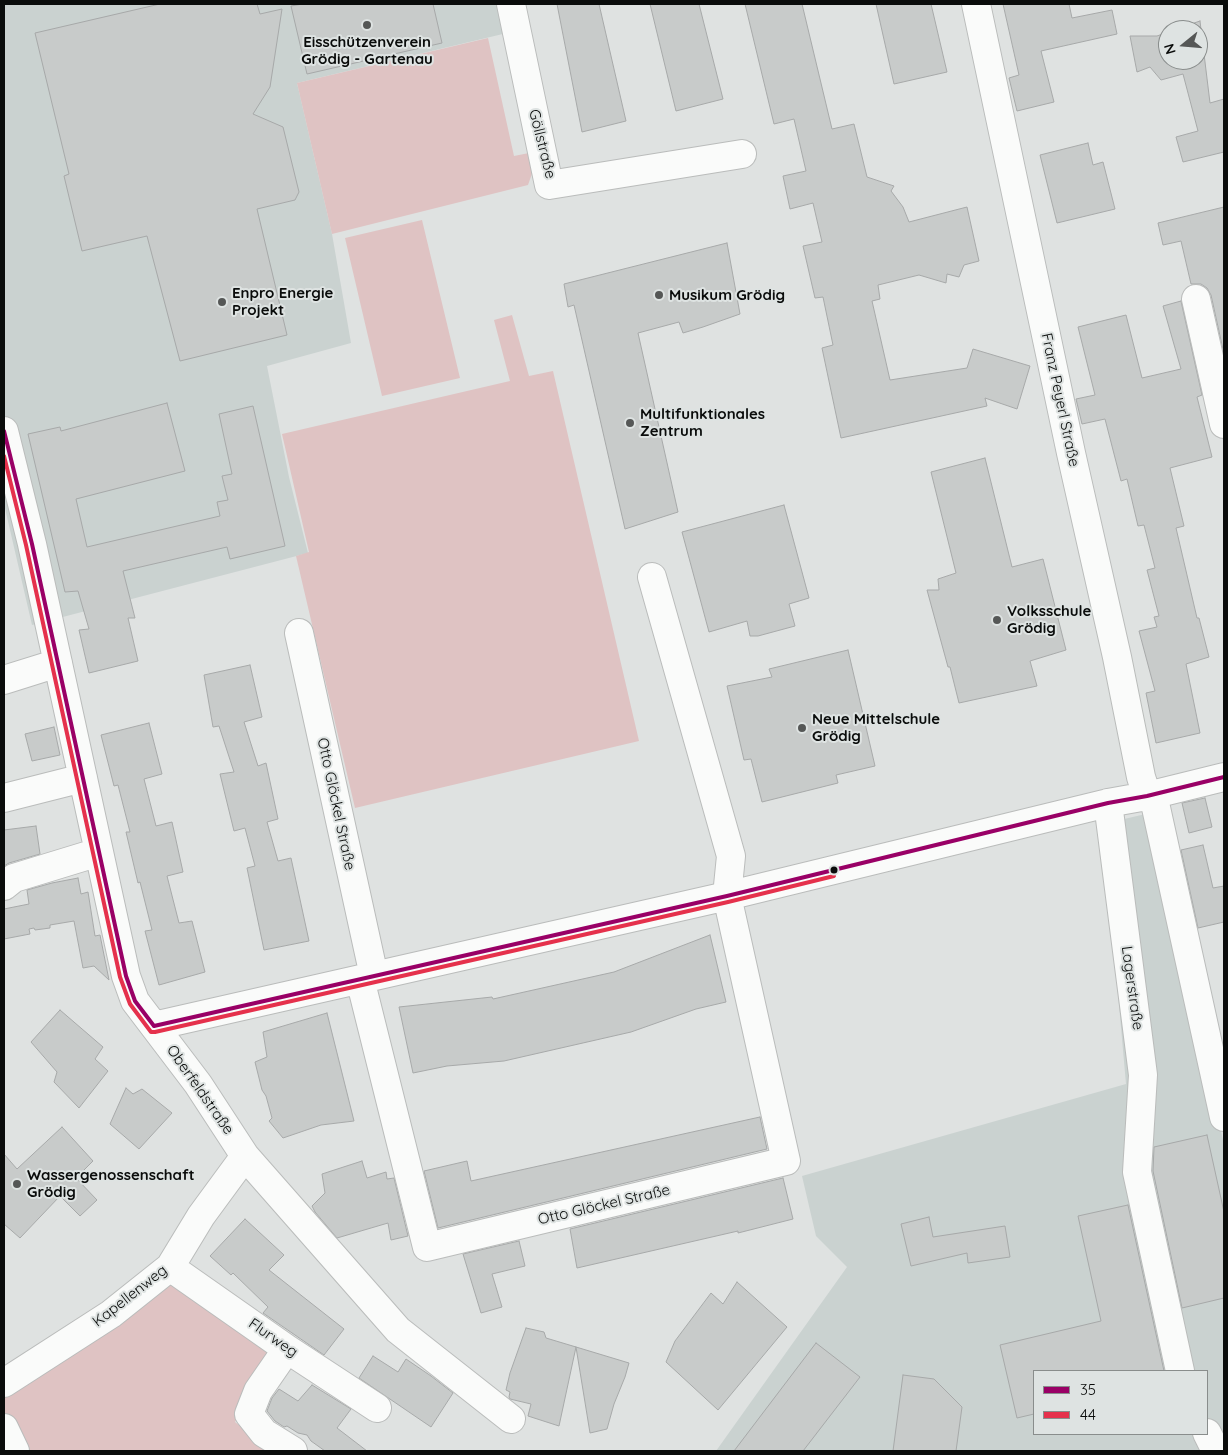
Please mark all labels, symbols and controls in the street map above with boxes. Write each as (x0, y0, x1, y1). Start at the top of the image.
marker: Eisschützenverein Grödig - Gartenau (361, 19, 373, 31)
north arrow (1158, 20, 1208, 70)
place label: Eisschützenverein Grödig - Gartenau (301, 33, 433, 68)
text: N (1160, 42, 1180, 57)
street label: Göllstraße (525, 107, 559, 181)
place label: Enpro Energie Projekt (232, 284, 333, 319)
place label: Musikum Grödig (669, 286, 785, 304)
marker: Musikum Grödig (653, 289, 665, 301)
marker: Enpro Energie Projekt (216, 296, 228, 308)
street label: Franz Peyerl Straße (1037, 332, 1083, 468)
place label: Multifunktionales Zentrum (640, 405, 765, 440)
marker: Multifunktionales Zentrum (624, 417, 636, 429)
place label: Volksschule Grödig (1007, 602, 1091, 637)
marker: Volksschule Grödig (991, 614, 1003, 626)
place label: Neue Mittelschule Grödig (812, 710, 940, 745)
marker: Neue Mittelschule Grödig (796, 722, 808, 734)
street label: Otto Glöckel Straße (313, 736, 359, 872)
unlabelled marker (829, 865, 839, 875)
street label: Lagerstraße (1117, 945, 1147, 1031)
street label: Oberfeldstraße (163, 1042, 237, 1138)
place label: Wassergenossenschaft Grödig (27, 1166, 195, 1201)
marker: Wassergenossenschaft Grödig (11, 1178, 23, 1190)
street label: Otto Glöckel Straße (536, 1181, 672, 1229)
street label: Kapellenweg (89, 1261, 171, 1331)
street label: Flurweg (245, 1315, 301, 1361)
legend (1033, 1370, 1208, 1435)
text: 35 (1080, 1380, 1096, 1399)
text: 44 (1080, 1405, 1096, 1424)

